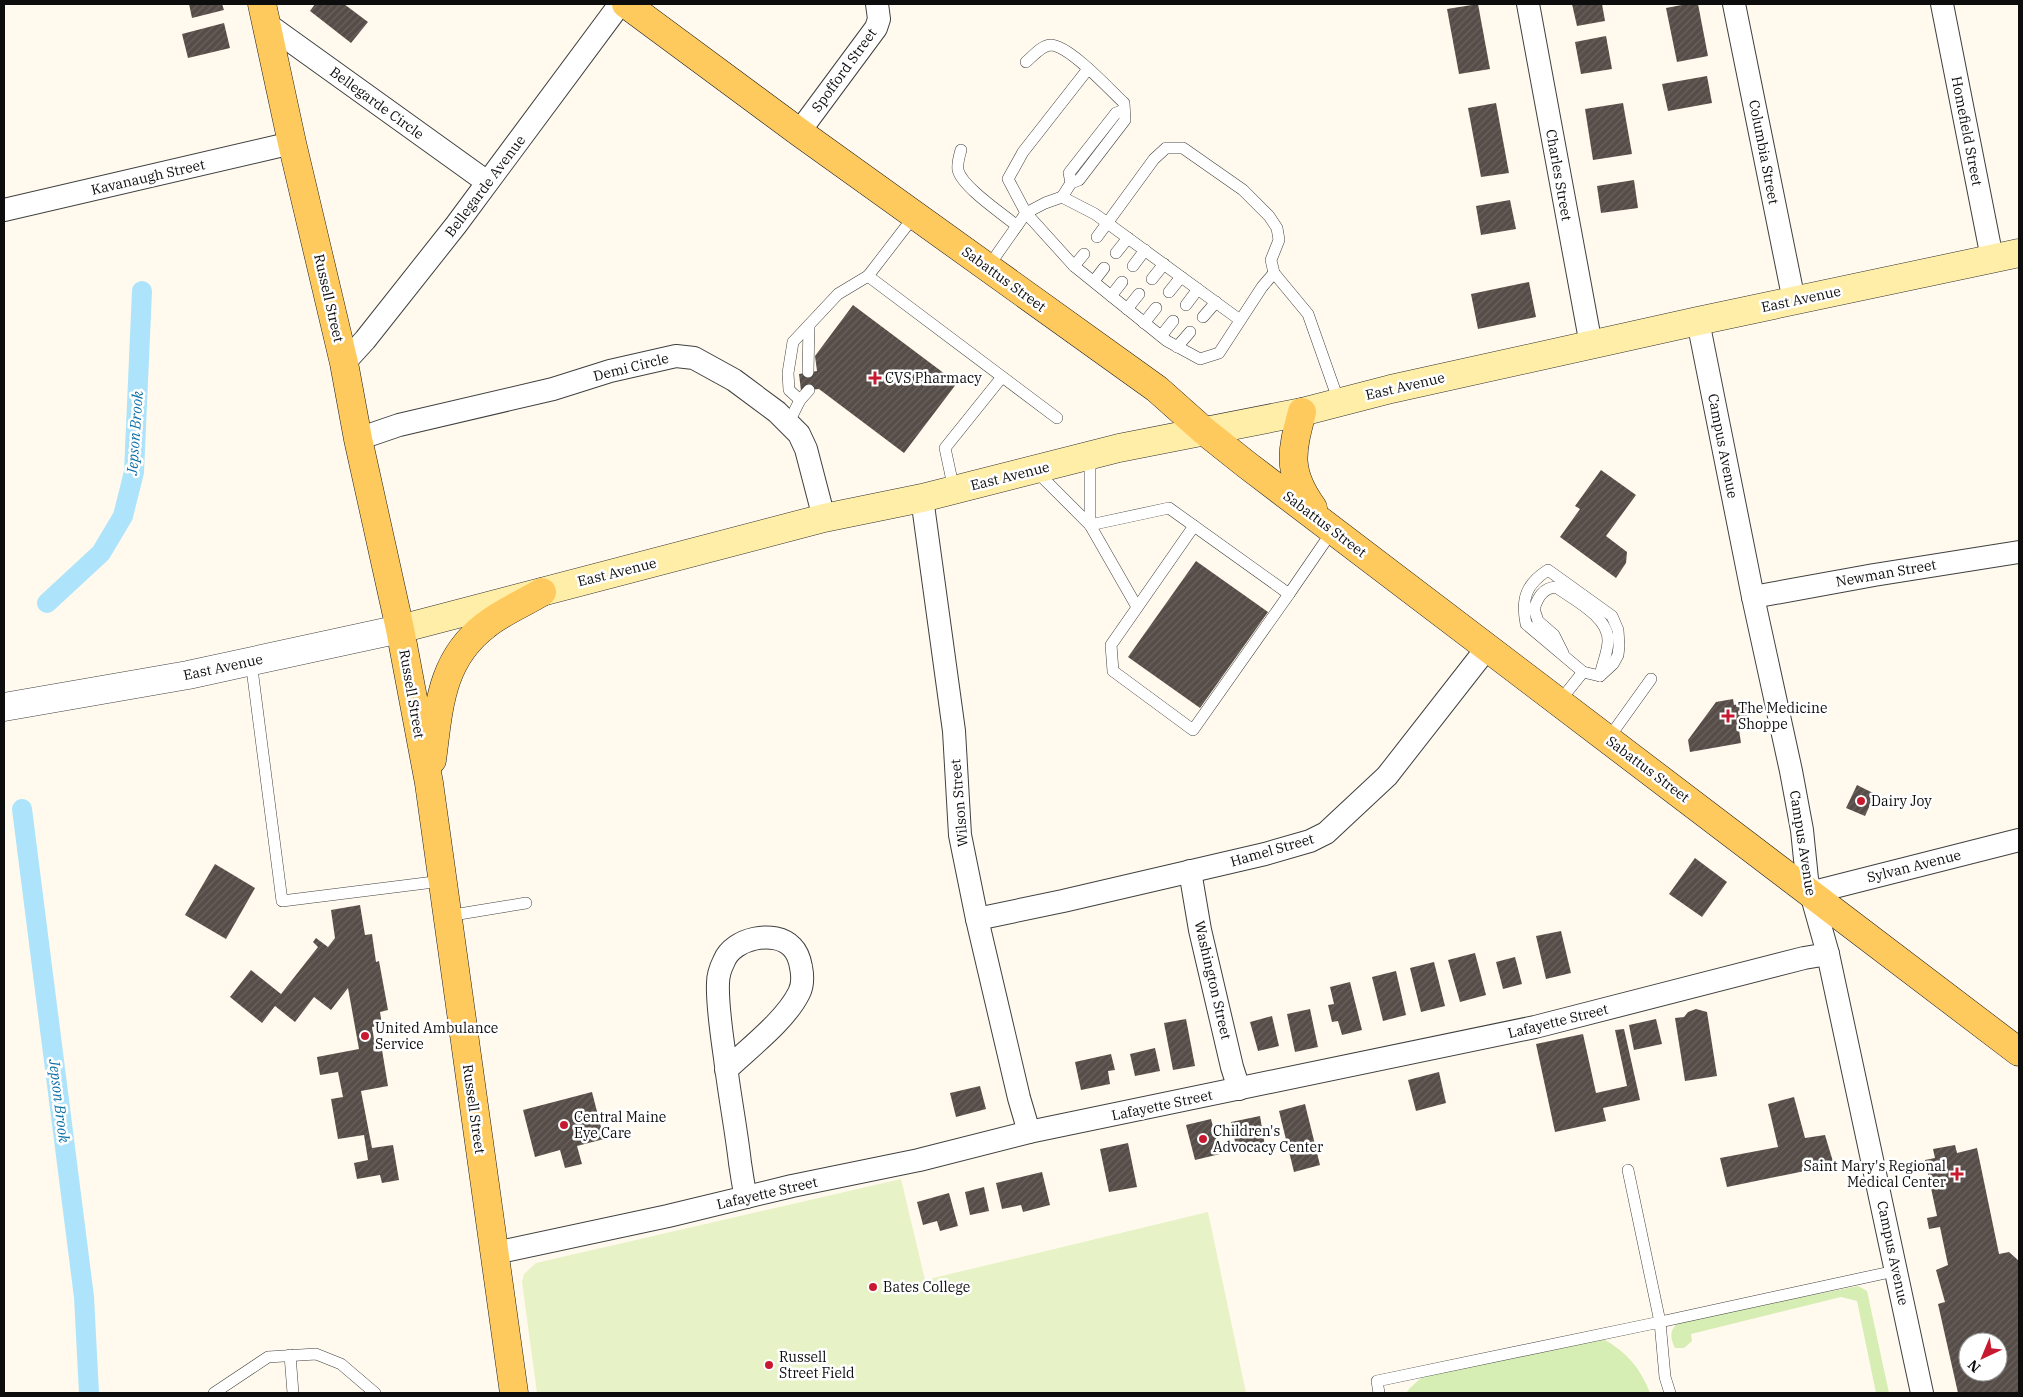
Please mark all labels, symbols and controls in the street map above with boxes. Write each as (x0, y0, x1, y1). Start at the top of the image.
street label: Spofford Street (808, 24, 881, 115)
street label: Bellegarde Circle (326, 63, 428, 143)
street label: Homefield Street (1948, 75, 1986, 187)
street label: Columbia Street (1745, 98, 1783, 206)
street label: Charles Street (1542, 128, 1576, 222)
street label: Bellegarde Avenue (441, 132, 529, 240)
street label: Kavanaugh Street (89, 155, 207, 199)
street label: Sabattus Street (958, 242, 1050, 316)
street label: Russell Street (310, 252, 348, 344)
street label: East Avenue (1760, 282, 1842, 316)
street label: Demi Circle (591, 349, 671, 385)
street label: East Avenue (1364, 368, 1446, 404)
place label: CVS Pharmacy (885, 369, 982, 387)
marker: CVS Pharmacy (869, 372, 881, 384)
water label: Jepson Brook (122, 390, 147, 477)
street label: Campus Avenue (1704, 392, 1742, 500)
street label: East Avenue (969, 457, 1051, 495)
street label: Sabattus Street (1280, 487, 1370, 561)
street label: East Avenue (576, 553, 658, 591)
street label: Newman Street (1834, 555, 1938, 591)
street label: Russell Street (395, 648, 429, 740)
street label: East Avenue (182, 650, 264, 684)
place label: The Medicine Shoppe (1738, 699, 1827, 733)
marker: The Medicine Shoppe (1722, 710, 1734, 722)
street label: Sabattus Street (1603, 732, 1693, 806)
street label: Wilson Street (946, 758, 972, 848)
street label: Campus Avenue (1786, 789, 1820, 897)
place label: Dairy Joy (1871, 792, 1932, 810)
marker: Dairy Joy (1855, 795, 1867, 807)
street label: Hamel Street (1228, 829, 1316, 871)
street label: Sylvan Avenue (1865, 846, 1963, 886)
street label: Washington Street (1191, 919, 1235, 1041)
street label: Lafayette Street (1506, 1000, 1610, 1042)
place label: United Ambulance Service (375, 1019, 498, 1053)
marker: United Ambulance Service (359, 1030, 371, 1042)
water label: Jepson Brook (45, 1057, 74, 1144)
street label: Russell Street (459, 1063, 489, 1155)
street label: Lafayette Street (1110, 1085, 1214, 1124)
place label: Central Maine Eye Care (574, 1108, 666, 1142)
marker: Central Maine Eye Care (558, 1119, 570, 1131)
place label: Children's Advocacy Center (1213, 1122, 1324, 1156)
marker: Children's Advocacy Center (1197, 1133, 1209, 1145)
place label: Saint Mary's Regional Medical Center (1803, 1157, 1947, 1191)
marker: Saint Mary's Regional Medical Center (1950, 1167, 1964, 1181)
street label: Lafayette Street (715, 1173, 819, 1213)
street label: Campus Avenue (1873, 1199, 1913, 1307)
place label: Bates College (883, 1278, 970, 1296)
marker: Bates College (867, 1281, 879, 1293)
north arrow (1958, 1332, 2008, 1382)
place label: Russell Street Field (779, 1348, 855, 1382)
text: N (1964, 1356, 1984, 1377)
marker: Russell Street Field (763, 1359, 775, 1371)

